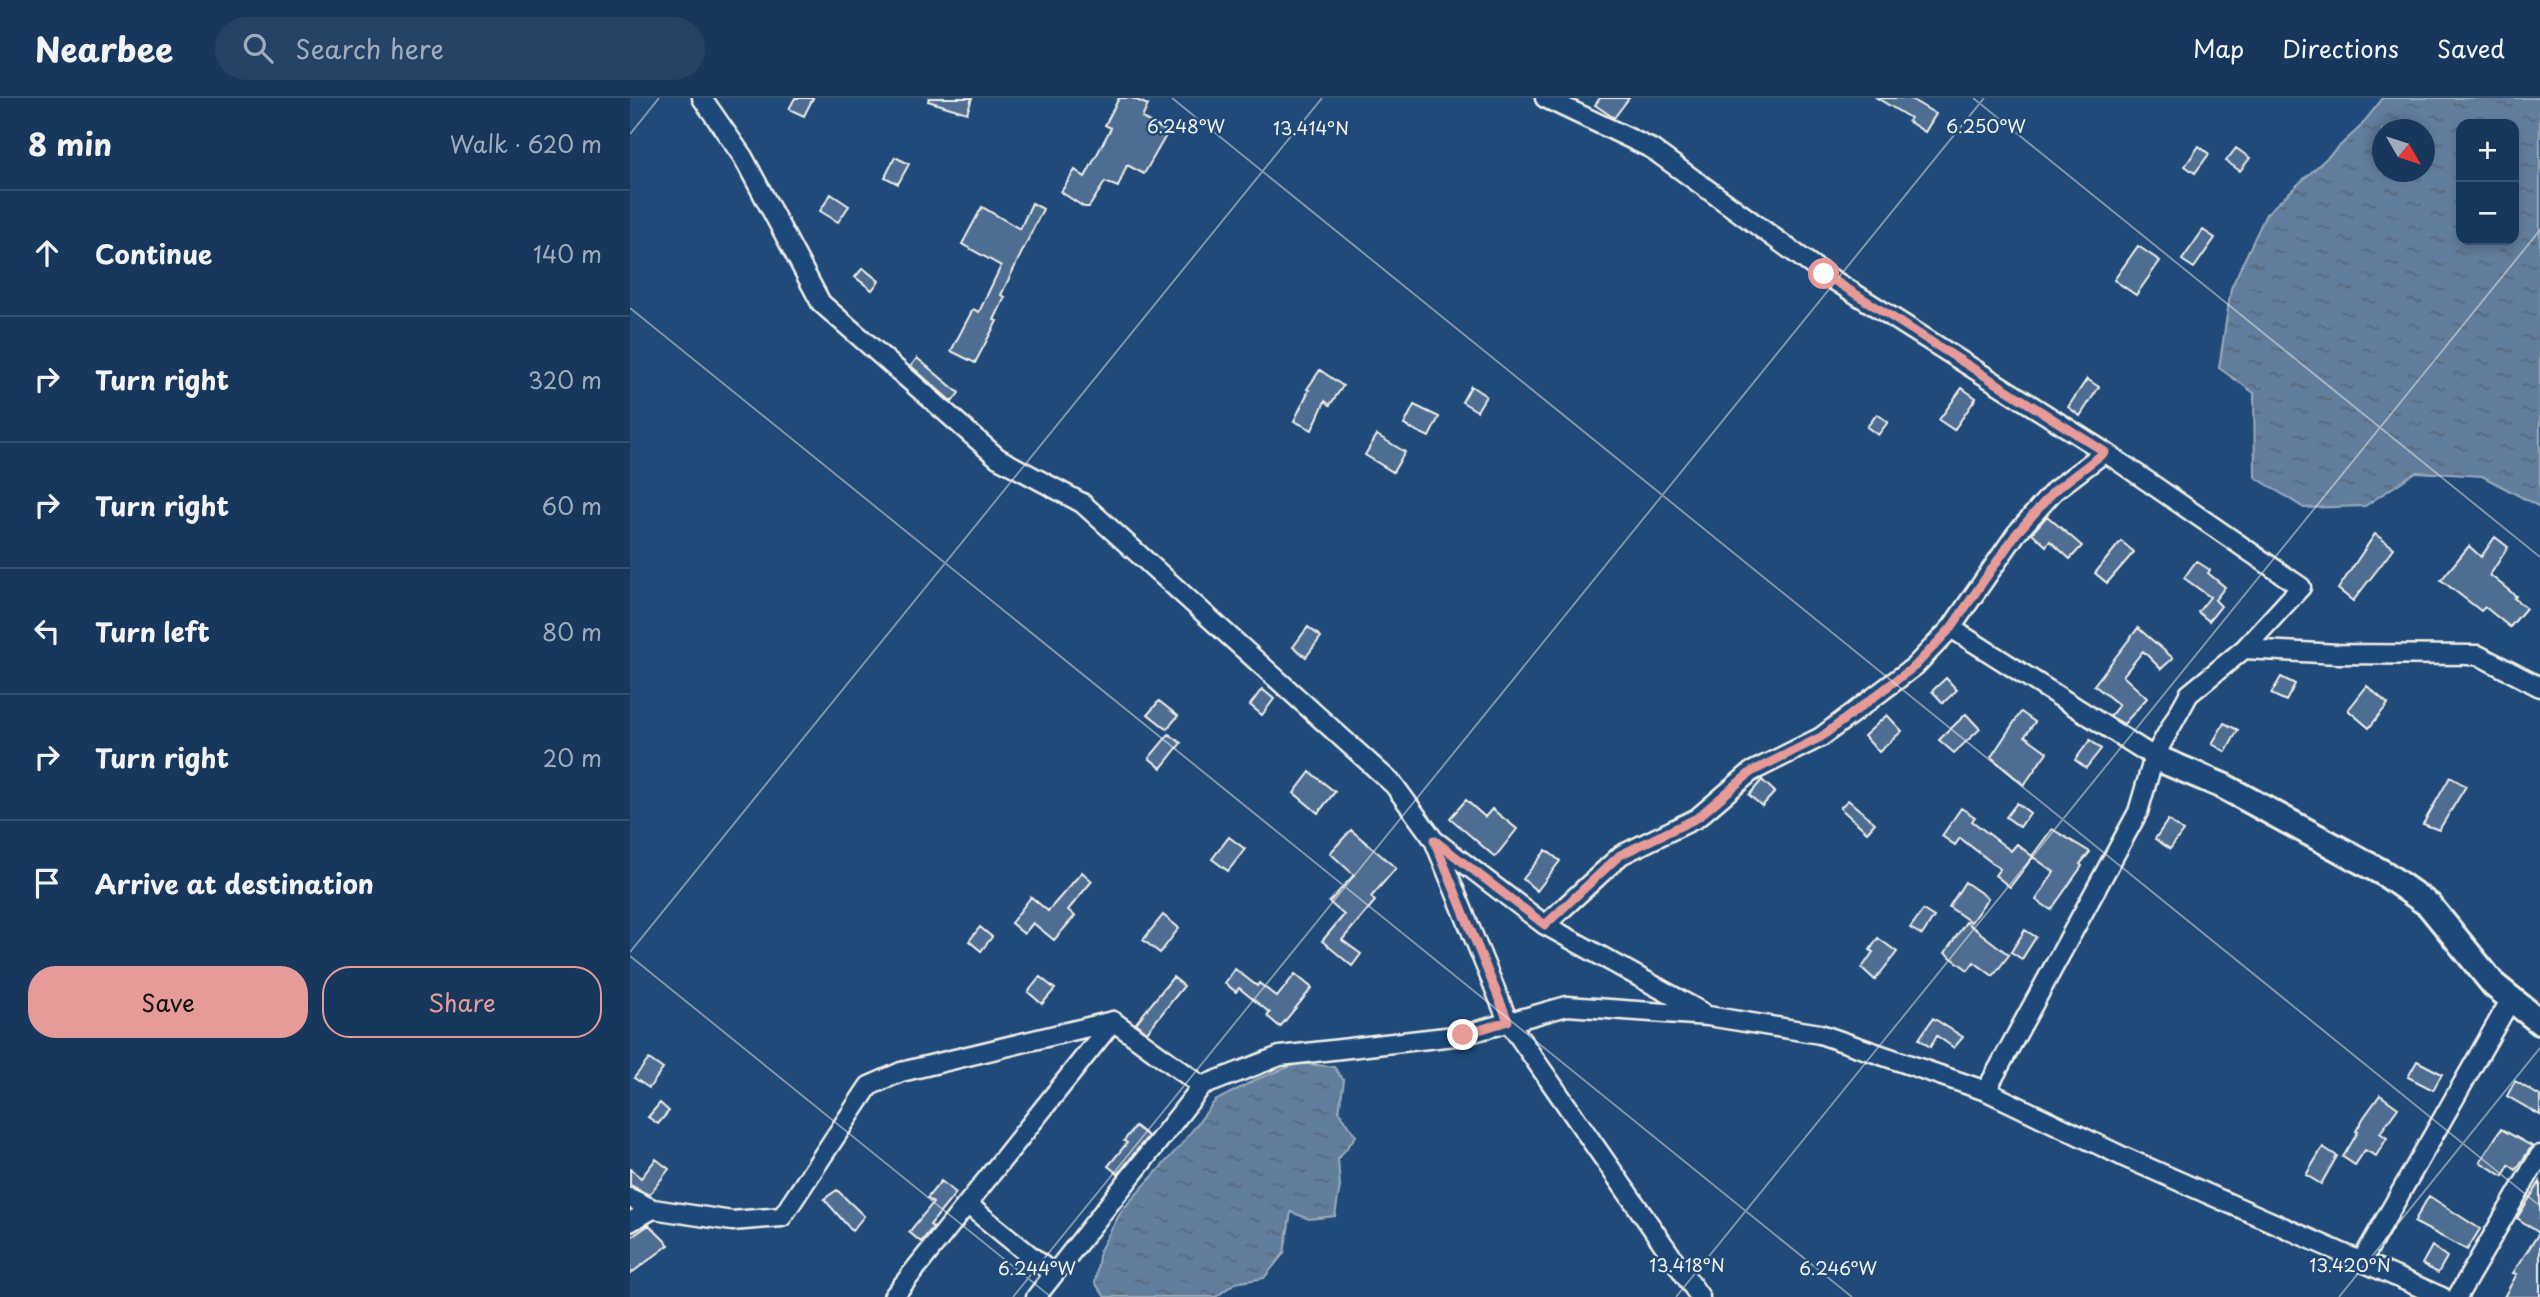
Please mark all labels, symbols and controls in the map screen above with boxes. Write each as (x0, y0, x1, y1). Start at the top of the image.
search box (215, 17, 705, 80)
text: Nearbee (35, 23, 173, 73)
icon: search (239, 29, 277, 67)
text: Search here (295, 29, 444, 68)
text: Map (2193, 30, 2244, 66)
text: Directions (2282, 30, 2399, 66)
text: Saved (2437, 30, 2505, 66)
text: 6.248°W (1147, 112, 1226, 139)
text: 6.250°W (1946, 112, 2026, 139)
text: 13.414°N (1273, 114, 1349, 141)
north arrow (2372, 119, 2435, 182)
map controls (2456, 119, 2519, 245)
button: + (2456, 119, 2519, 182)
text: 8 min (28, 121, 112, 166)
text: Walk · 620 m (450, 126, 602, 161)
button: − (2456, 182, 2519, 245)
icon: ahead (28, 234, 66, 272)
text: Continue (95, 234, 212, 273)
text: 140 m (533, 236, 602, 271)
route start (1808, 258, 1839, 289)
icon: right (28, 360, 66, 398)
text: Turn right (95, 360, 229, 399)
text: 320 m (528, 362, 602, 397)
icon: right (28, 486, 66, 524)
text: Turn right (95, 486, 229, 525)
text: 60 m (542, 488, 602, 523)
icon: left (28, 612, 66, 650)
text: Turn left (95, 612, 210, 651)
text: 80 m (542, 614, 602, 649)
icon: right (28, 738, 66, 776)
text: Turn right (95, 738, 229, 777)
text: 20 m (543, 740, 602, 775)
icon: arrive (28, 864, 66, 902)
text: Arrive at destination (95, 864, 374, 903)
button: Save (28, 966, 308, 1038)
button: Share (322, 966, 602, 1038)
route end (1447, 1019, 1478, 1050)
text: 13.418°N (1649, 1251, 1725, 1278)
text: 13.420°N (2309, 1251, 2391, 1278)
text: 6.244°W (998, 1254, 1077, 1281)
text: 6.246°W (1799, 1254, 1877, 1281)

